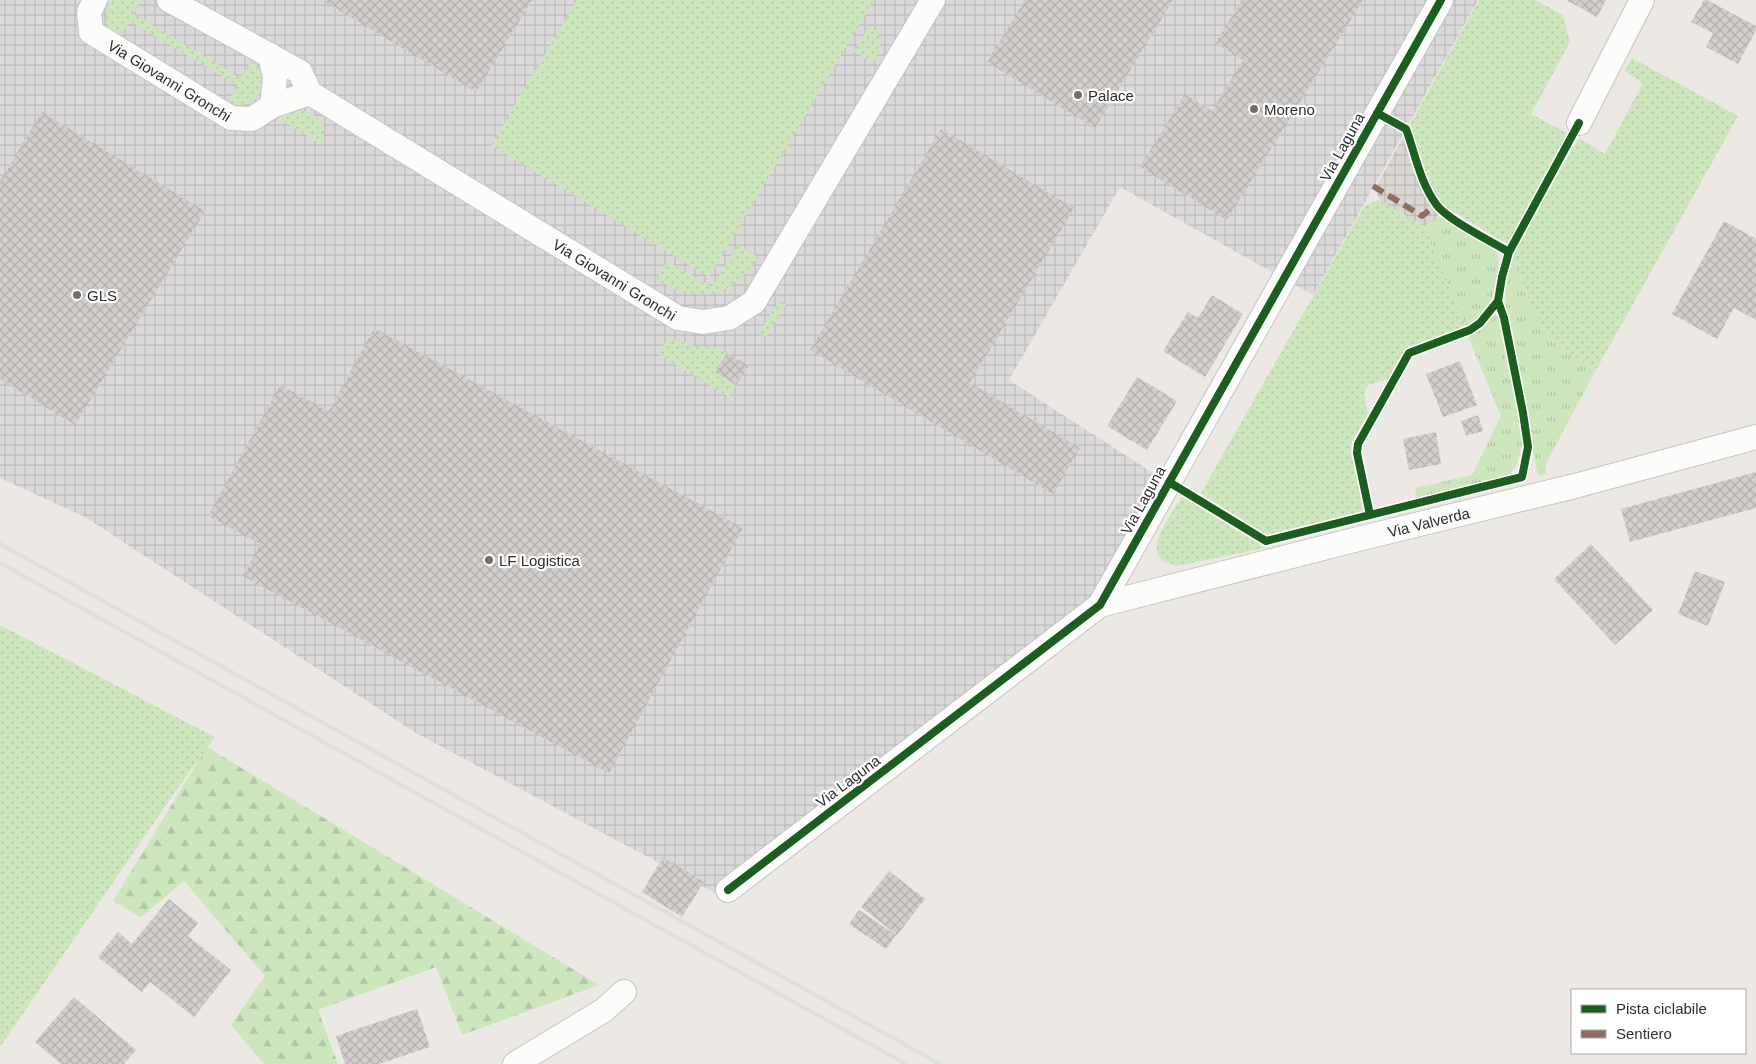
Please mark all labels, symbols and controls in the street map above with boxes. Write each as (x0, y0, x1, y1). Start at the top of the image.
street label: Via Giovanni Gronchi (105, 36, 235, 125)
place label: Palace (1088, 87, 1134, 104)
marker: Palace (1072, 89, 1084, 101)
place label: Moreno (1264, 101, 1315, 118)
marker: Moreno (1248, 103, 1260, 115)
street label: Via Laguna (1316, 109, 1368, 184)
street label: Via Giovanni Gronchi (550, 235, 680, 324)
place label: GLS (87, 287, 117, 304)
marker: GLS (71, 289, 83, 301)
street label: Via Laguna (1117, 462, 1169, 537)
street label: Via Valverda (1386, 503, 1472, 540)
place label: LF Logistica (499, 552, 581, 569)
marker: LF Logistica (483, 554, 495, 566)
street label: Via Laguna (813, 751, 884, 811)
legend (1571, 989, 1746, 1054)
text: Pista ciclabile (1616, 1000, 1707, 1017)
text: Sentiero (1616, 1025, 1672, 1042)

